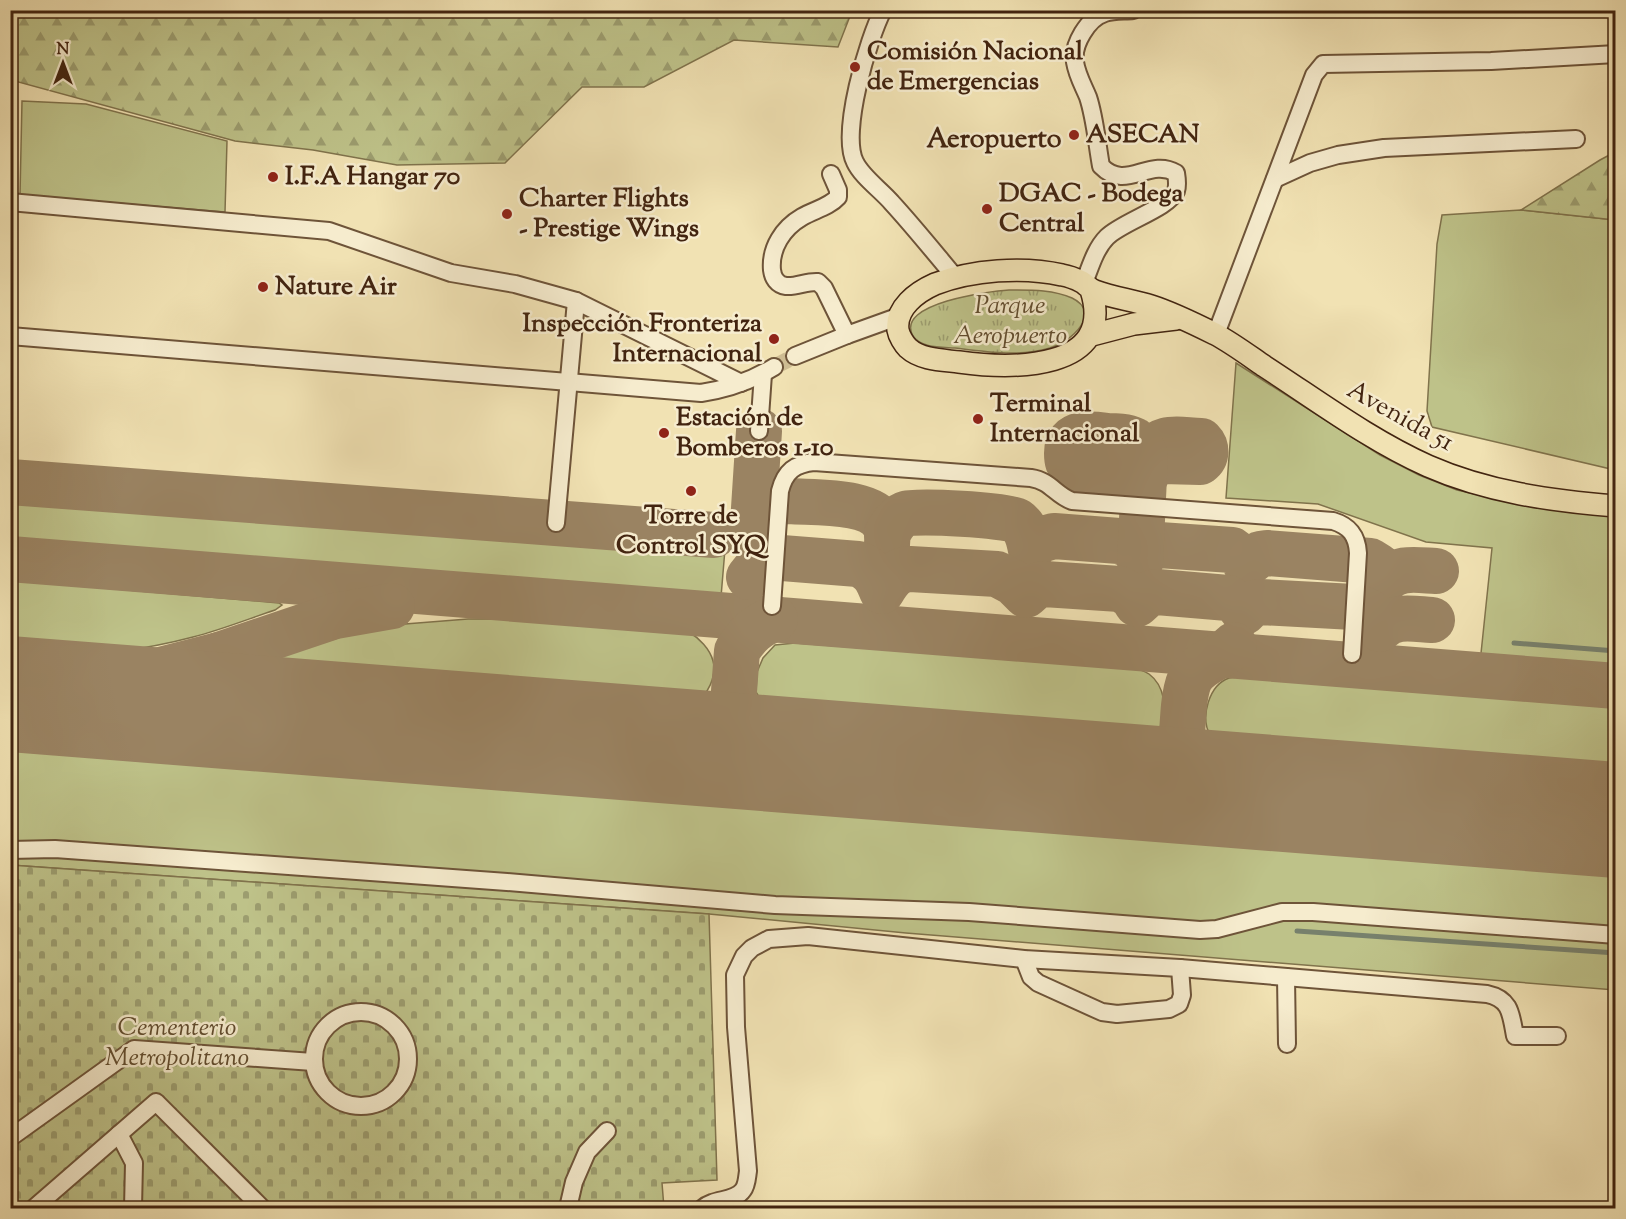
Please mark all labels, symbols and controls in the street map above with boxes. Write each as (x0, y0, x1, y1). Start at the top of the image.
north arrow (33, 33, 93, 93)
place label: Comisión Nacional de Emergencias (867, 34, 1084, 101)
text: N (57, 39, 70, 62)
marker: Comisión Nacional de Emergencias (848, 60, 862, 74)
place label: ASECAN (1086, 117, 1200, 154)
district label: Aeropuerto (926, 121, 1062, 160)
marker: ASECAN (1067, 128, 1081, 142)
place label: I.F.A Hangar 70 (285, 159, 460, 196)
marker: I.F.A Hangar 70 (266, 170, 280, 184)
place label: DGAC - Bodega Central (999, 176, 1183, 243)
place label: Charter Flights - Prestige Wings (519, 181, 699, 248)
marker: DGAC - Bodega Central (980, 202, 994, 216)
marker: Charter Flights - Prestige Wings (500, 207, 514, 221)
place label: Nature Air (275, 269, 397, 306)
marker: Nature Air (256, 280, 270, 294)
park label: Parque Aeropuerto (953, 288, 1067, 355)
place label: Inspección Fronteriza Internacional (522, 306, 763, 373)
marker: Inspección Fronteriza Internacional (767, 332, 781, 346)
street label: Avenida 51 (1340, 372, 1460, 462)
place label: Terminal Internacional (990, 386, 1140, 453)
place label: Estación de Bomberos 1-10 (676, 400, 834, 467)
marker: Terminal Internacional (971, 412, 985, 426)
marker: Estación de Bomberos 1-10 (657, 426, 671, 440)
marker: Torre de Control SYQ (684, 484, 698, 498)
place label: Torre de Control SYQ (616, 498, 769, 565)
park label: Cementerio Metropolitano (105, 1010, 249, 1077)

